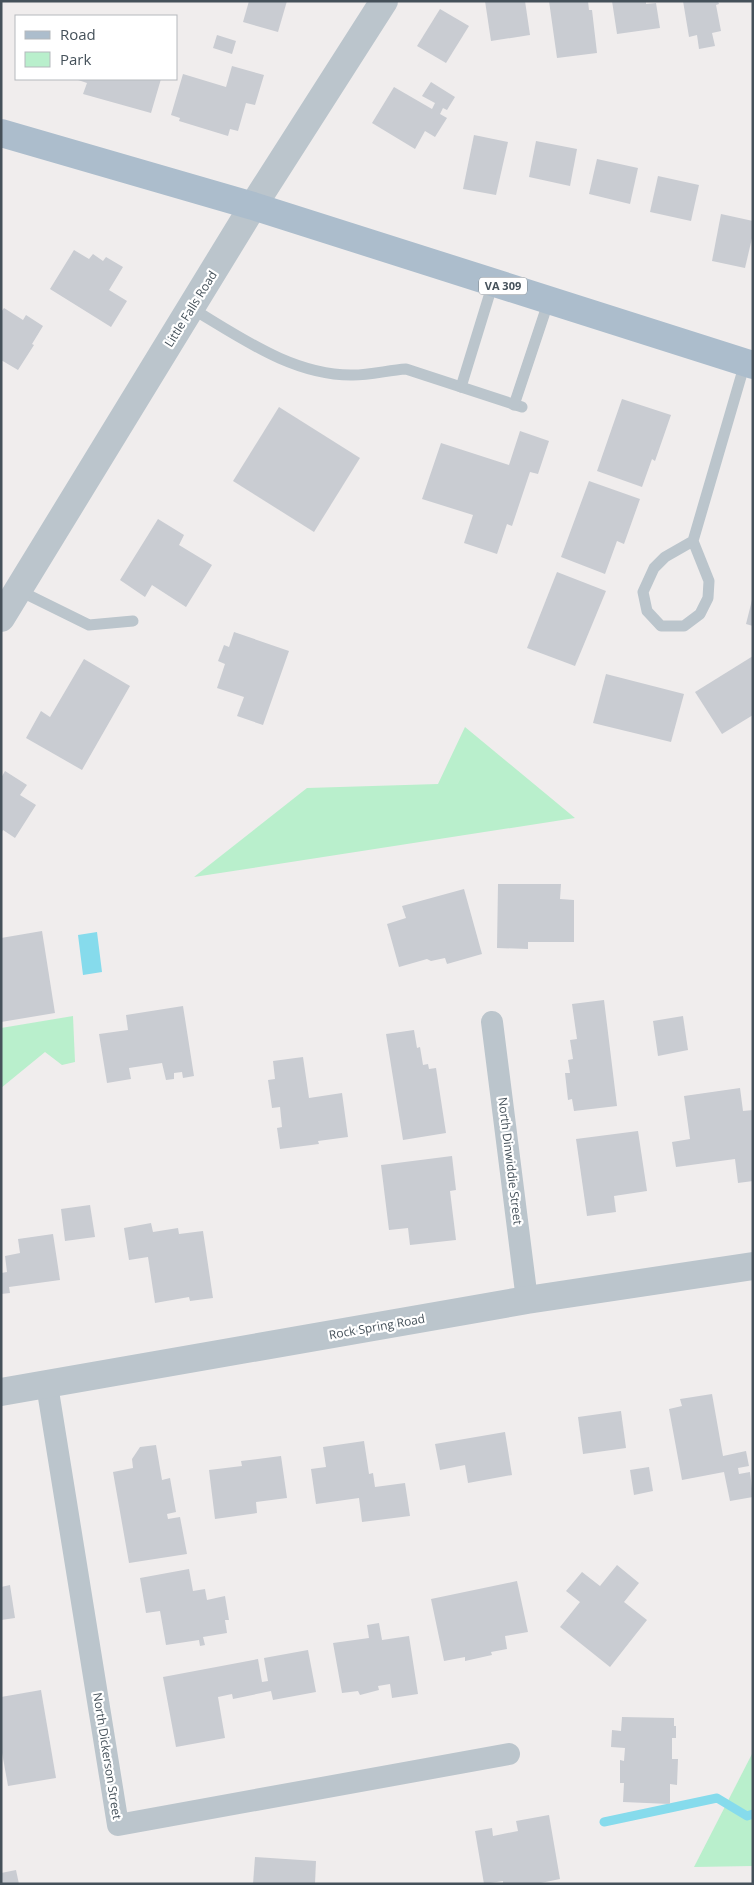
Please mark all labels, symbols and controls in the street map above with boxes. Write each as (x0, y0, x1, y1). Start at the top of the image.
legend (15, 15, 178, 80)
text: Road (60, 24, 96, 44)
text: Park (60, 49, 91, 69)
street label: Little Falls Road (160, 267, 221, 350)
road number: VA 309 (479, 278, 527, 294)
street label: North Dinwiddie Street (494, 1096, 527, 1226)
street label: Rock Spring Road (328, 1310, 426, 1343)
street label: North Dickerson Street (89, 1691, 126, 1821)

